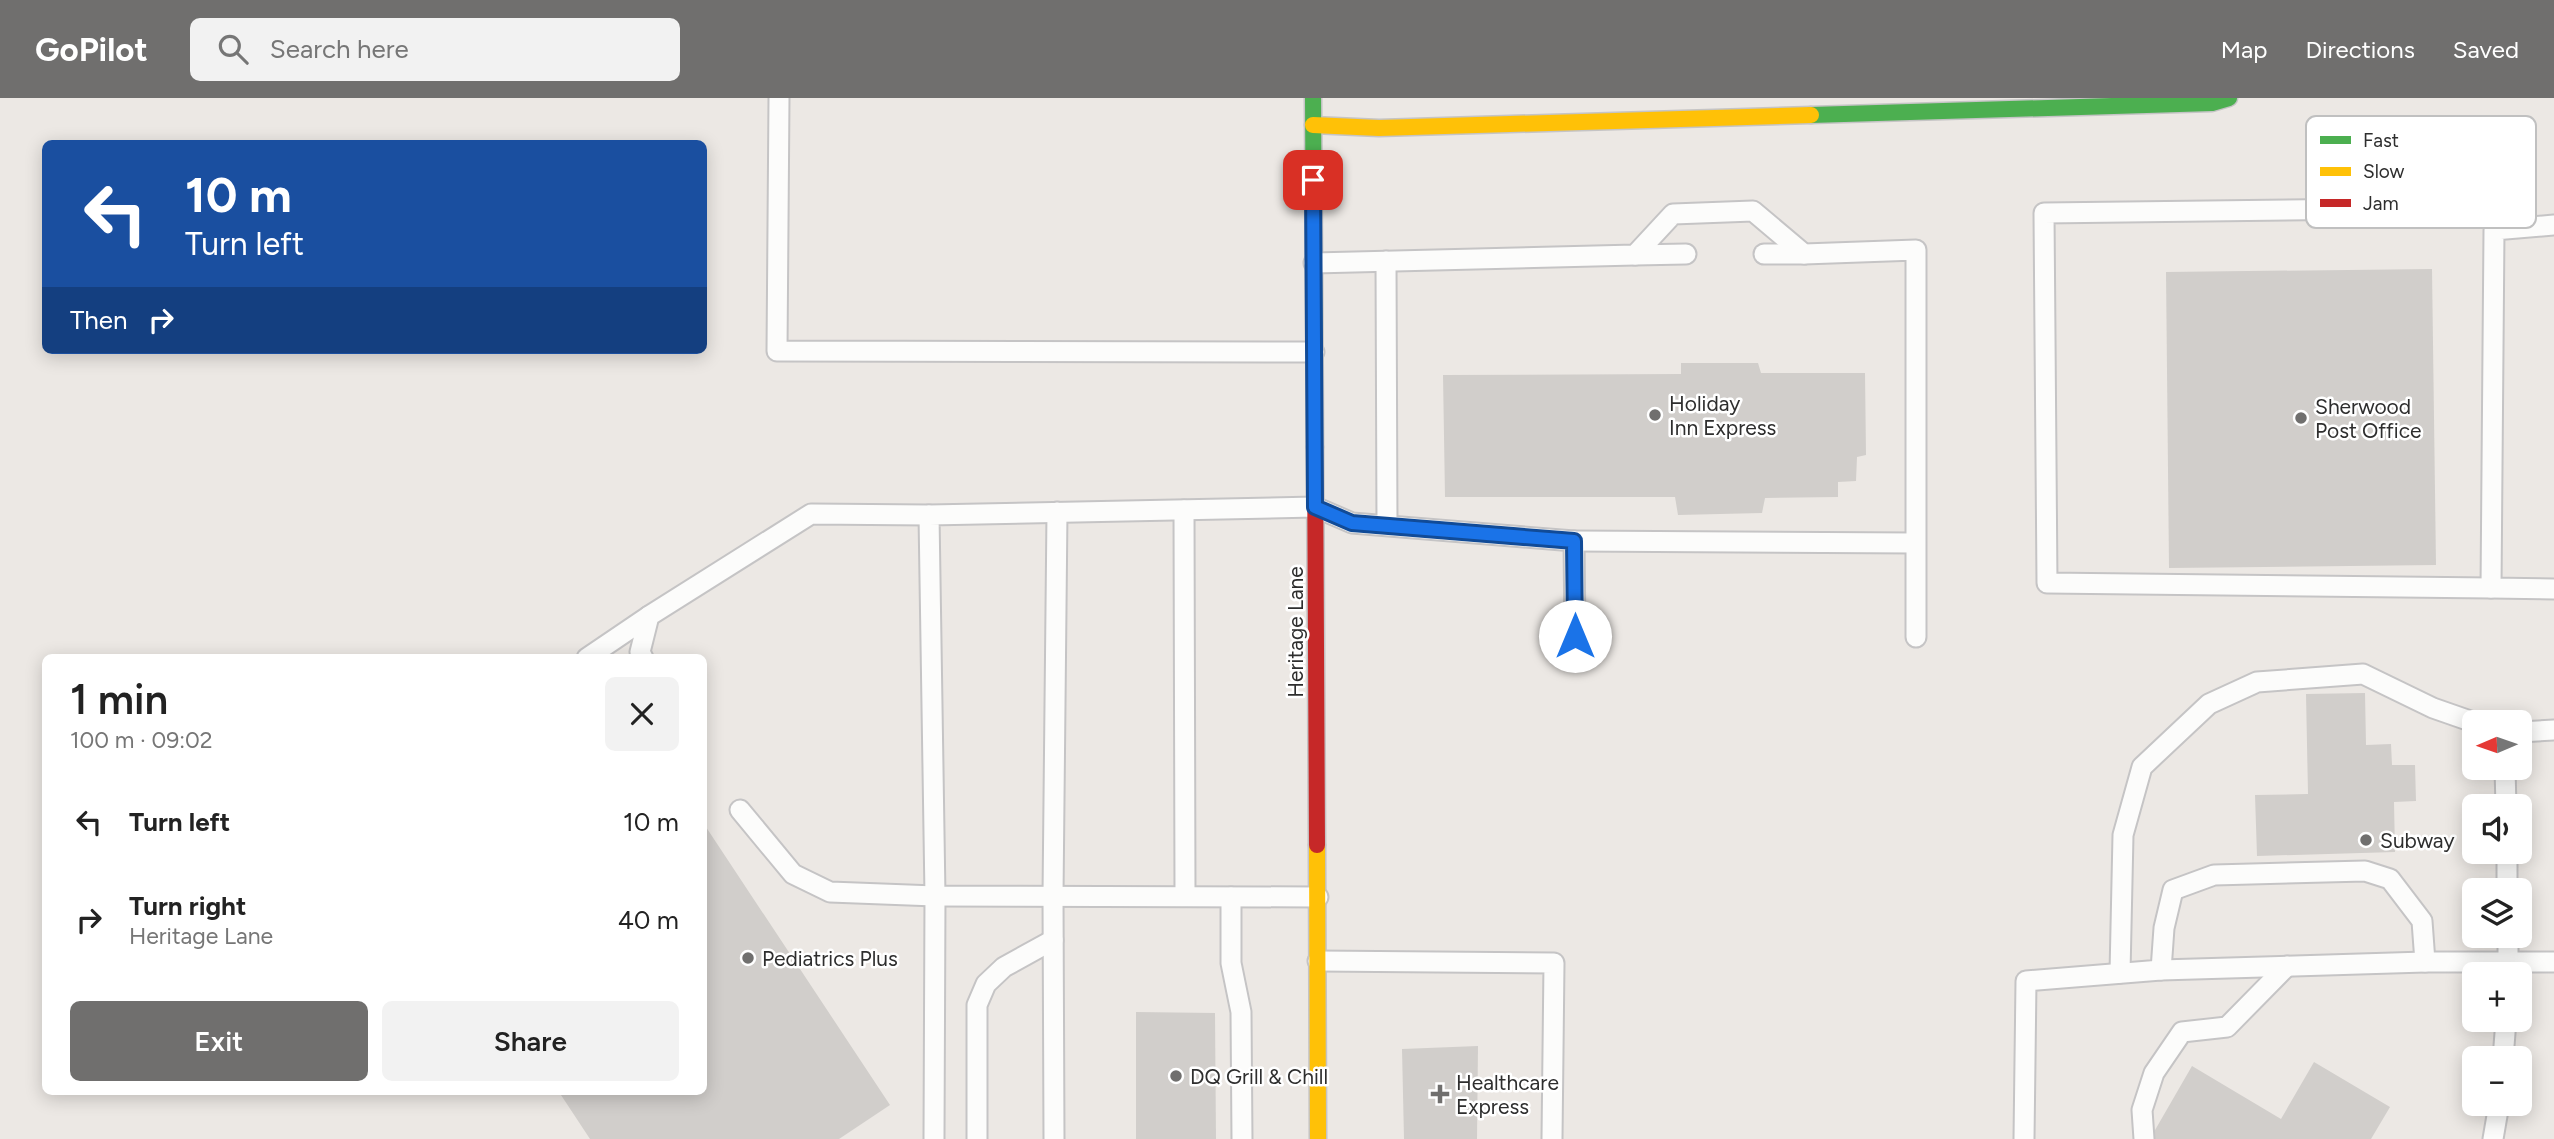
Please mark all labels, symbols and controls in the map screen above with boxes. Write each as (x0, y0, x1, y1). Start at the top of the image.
search box (190, 18, 680, 81)
text: GoPilot (35, 30, 148, 69)
icon: search (214, 30, 252, 68)
text: Search here (270, 33, 409, 65)
text: Map (2221, 35, 2267, 64)
text: Directions (2305, 35, 2415, 64)
text: Saved (2453, 35, 2519, 64)
legend (2306, 116, 2536, 228)
text: Fast (2363, 129, 2399, 152)
pin (1283, 150, 1343, 210)
text: Slow (2363, 160, 2405, 183)
icon: arrive (1294, 161, 1332, 199)
text: 10 m (185, 165, 292, 224)
icon: left (70, 168, 161, 259)
text: Jam (2363, 192, 2399, 215)
text: Turn left (185, 225, 304, 263)
icon: right (142, 301, 180, 339)
text: Then (70, 304, 128, 336)
place label: Holiday Inn Express (1669, 391, 1776, 440)
place label: Sherwood Post Office (2315, 394, 2422, 443)
marker: Holiday Inn Express (1647, 407, 1663, 423)
marker: Sherwood Post Office (2293, 410, 2309, 426)
street label: Heritage Lane (1283, 566, 1308, 698)
position arrow (1538, 599, 1612, 673)
text: 1 min (70, 674, 168, 725)
button: close (605, 677, 679, 751)
north arrow (2462, 710, 2532, 780)
map controls (2462, 710, 2532, 1116)
text: 100 m · 09:02 (70, 726, 213, 754)
button: sound (2462, 794, 2532, 864)
icon: left (70, 803, 108, 841)
text: Turn left (129, 806, 230, 838)
text: 10 m (623, 806, 679, 838)
place label: Subway (2380, 828, 2454, 853)
marker: Subway (2358, 832, 2374, 848)
button: layers (2462, 878, 2532, 948)
text: Turn right (129, 890, 246, 922)
icon: right (70, 901, 108, 939)
text: 40 m (618, 904, 679, 936)
text: Heritage Lane (129, 922, 273, 950)
place label: Pediatrics Plus (762, 946, 898, 971)
marker: Pediatrics Plus (740, 950, 756, 966)
button: + (2462, 962, 2532, 1032)
button: Exit (70, 1001, 368, 1081)
button: Share (382, 1001, 679, 1081)
button: − (2462, 1046, 2532, 1116)
place label: DQ Grill & Chill (1190, 1064, 1328, 1089)
marker: DQ Grill & Chill (1168, 1068, 1184, 1084)
place label: Healthcare Express (1456, 1070, 1559, 1119)
marker: Healthcare Express (1430, 1084, 1450, 1104)

